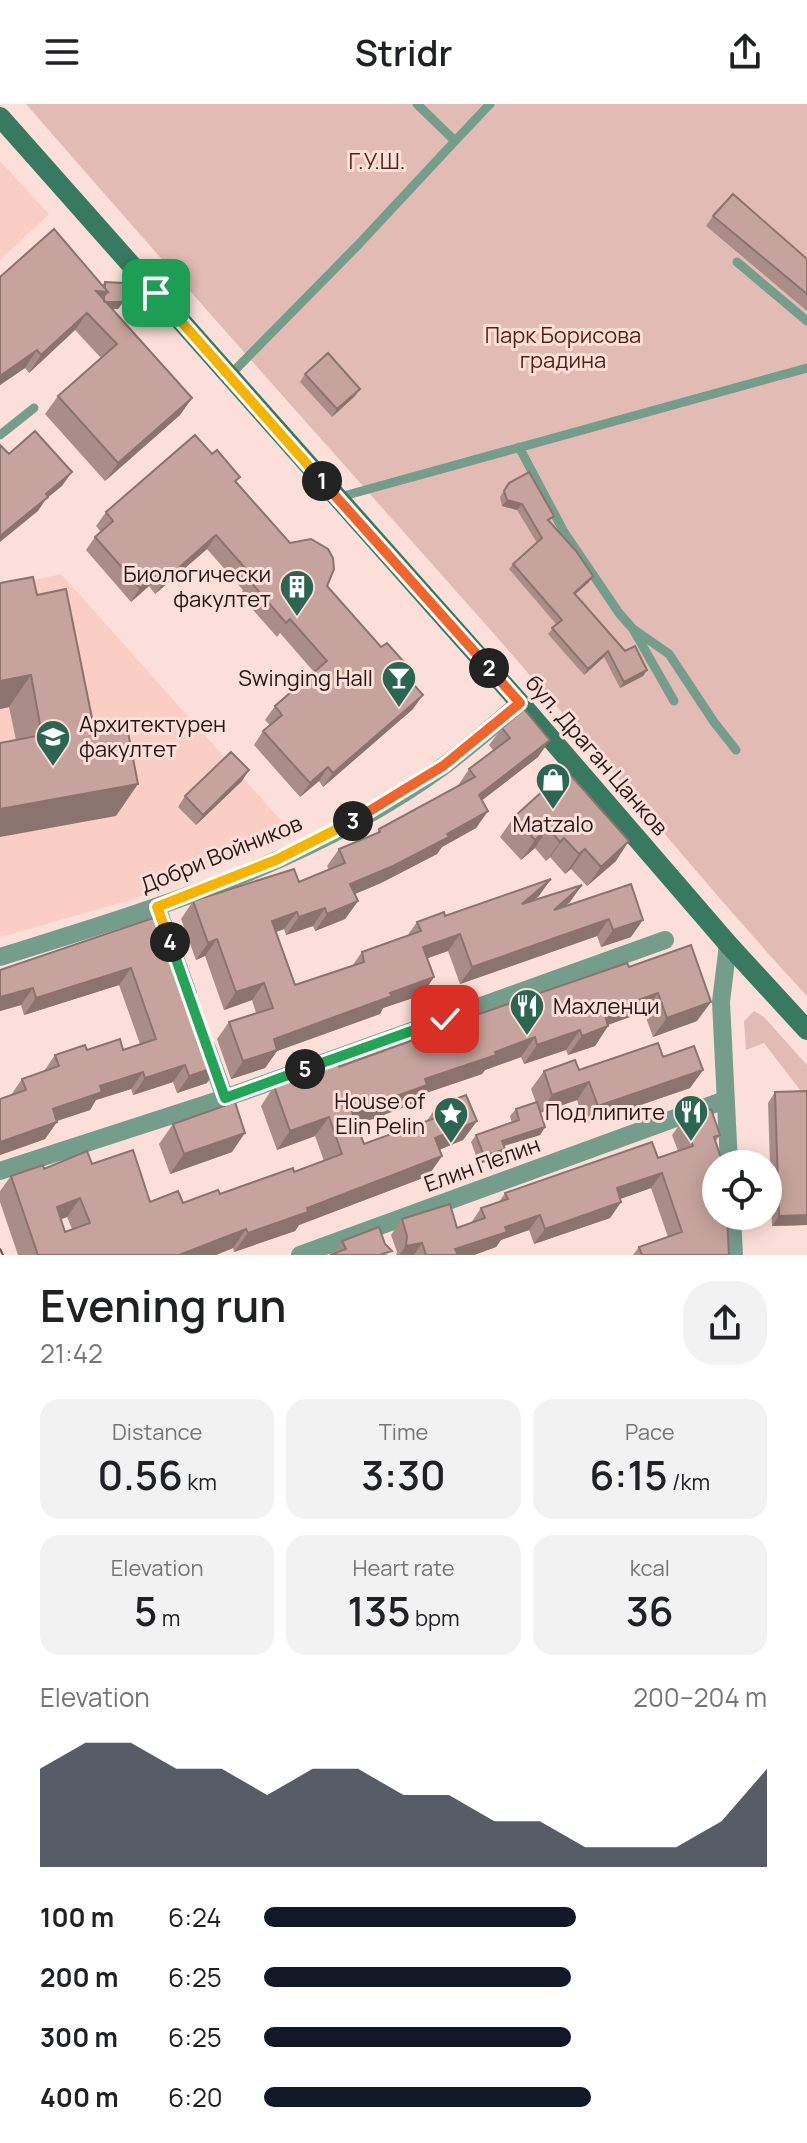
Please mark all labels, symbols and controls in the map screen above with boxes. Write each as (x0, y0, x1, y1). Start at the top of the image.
text: Stridr (355, 28, 452, 77)
icon: menu (40, 30, 84, 74)
icon: share (723, 30, 767, 74)
park label: Г.У.Ш. (349, 146, 405, 176)
pin (122, 259, 190, 327)
icon: arrive (134, 271, 178, 315)
park label: Парк Борисова градина (485, 320, 641, 375)
pin: 1 (302, 461, 342, 501)
text: 1 (317, 466, 327, 496)
place label: Биологически факултет (123, 559, 271, 614)
building icon: Биологически факултет (278, 568, 316, 618)
pin: 2 (469, 648, 509, 688)
text: 2 (482, 653, 496, 683)
bar icon: Swinging Hall (380, 659, 418, 709)
place label: Swinging Hall (238, 663, 373, 693)
street label: бул. Драган Цанков (519, 668, 675, 842)
place label: Архитектурен факултет (79, 709, 226, 764)
school or university icon: Архитектурен факултет (34, 718, 72, 768)
shop icon: Matzalo (534, 761, 572, 811)
pin: 3 (333, 801, 373, 841)
text: 3 (347, 806, 359, 836)
street label: Добри Войников (136, 808, 307, 900)
place label: Matzalo (513, 809, 593, 839)
pin: 4 (150, 922, 190, 962)
text: 4 (163, 927, 177, 957)
pin (411, 985, 479, 1053)
restaurant icon: Махленци (508, 987, 546, 1037)
place label: Махленци (553, 991, 660, 1021)
icon: check (423, 997, 467, 1041)
pin: 5 (285, 1049, 325, 1089)
text: 5 (299, 1054, 311, 1084)
place label: House of Elin Pelin (334, 1086, 425, 1141)
restaurant icon: Под липите (672, 1093, 710, 1143)
place icon: House of Elin Pelin (432, 1095, 470, 1145)
place label: Под липите (545, 1097, 665, 1127)
street label: Елин Пелин (420, 1129, 544, 1199)
map controls (702, 1150, 782, 1230)
button: locate (702, 1150, 782, 1230)
text: Evening run (40, 1275, 286, 1335)
button: share (683, 1281, 767, 1365)
text: 21:42 (40, 1335, 103, 1371)
text: Distance (112, 1417, 202, 1447)
text: Time (379, 1417, 428, 1447)
text: Pace (625, 1417, 675, 1447)
text: 0.56 (98, 1447, 183, 1502)
text: 3:30 (361, 1447, 446, 1502)
text: 6:15 (589, 1447, 668, 1502)
text: km (183, 1467, 217, 1497)
text: /km (668, 1467, 710, 1497)
text: Elevation (111, 1553, 204, 1583)
text: Heart rate (352, 1553, 455, 1583)
text: kcal (630, 1553, 670, 1583)
text: 5 (134, 1583, 157, 1638)
text: 135 (347, 1583, 410, 1638)
text: 36 (626, 1583, 674, 1638)
text: m (157, 1603, 180, 1633)
text: bpm (410, 1603, 460, 1633)
text: Elevation (40, 1679, 150, 1715)
text: 200–204 m (633, 1679, 767, 1715)
text: 100 m (40, 1899, 114, 1935)
text: 6:24 (168, 1899, 222, 1935)
text: 200 m (40, 1959, 118, 1995)
text: 6:25 (168, 1959, 222, 1995)
text: 300 m (40, 2019, 118, 2055)
text: 6:25 (168, 2019, 222, 2055)
text: 400 m (40, 2079, 119, 2115)
text: 6:20 (168, 2079, 223, 2115)

